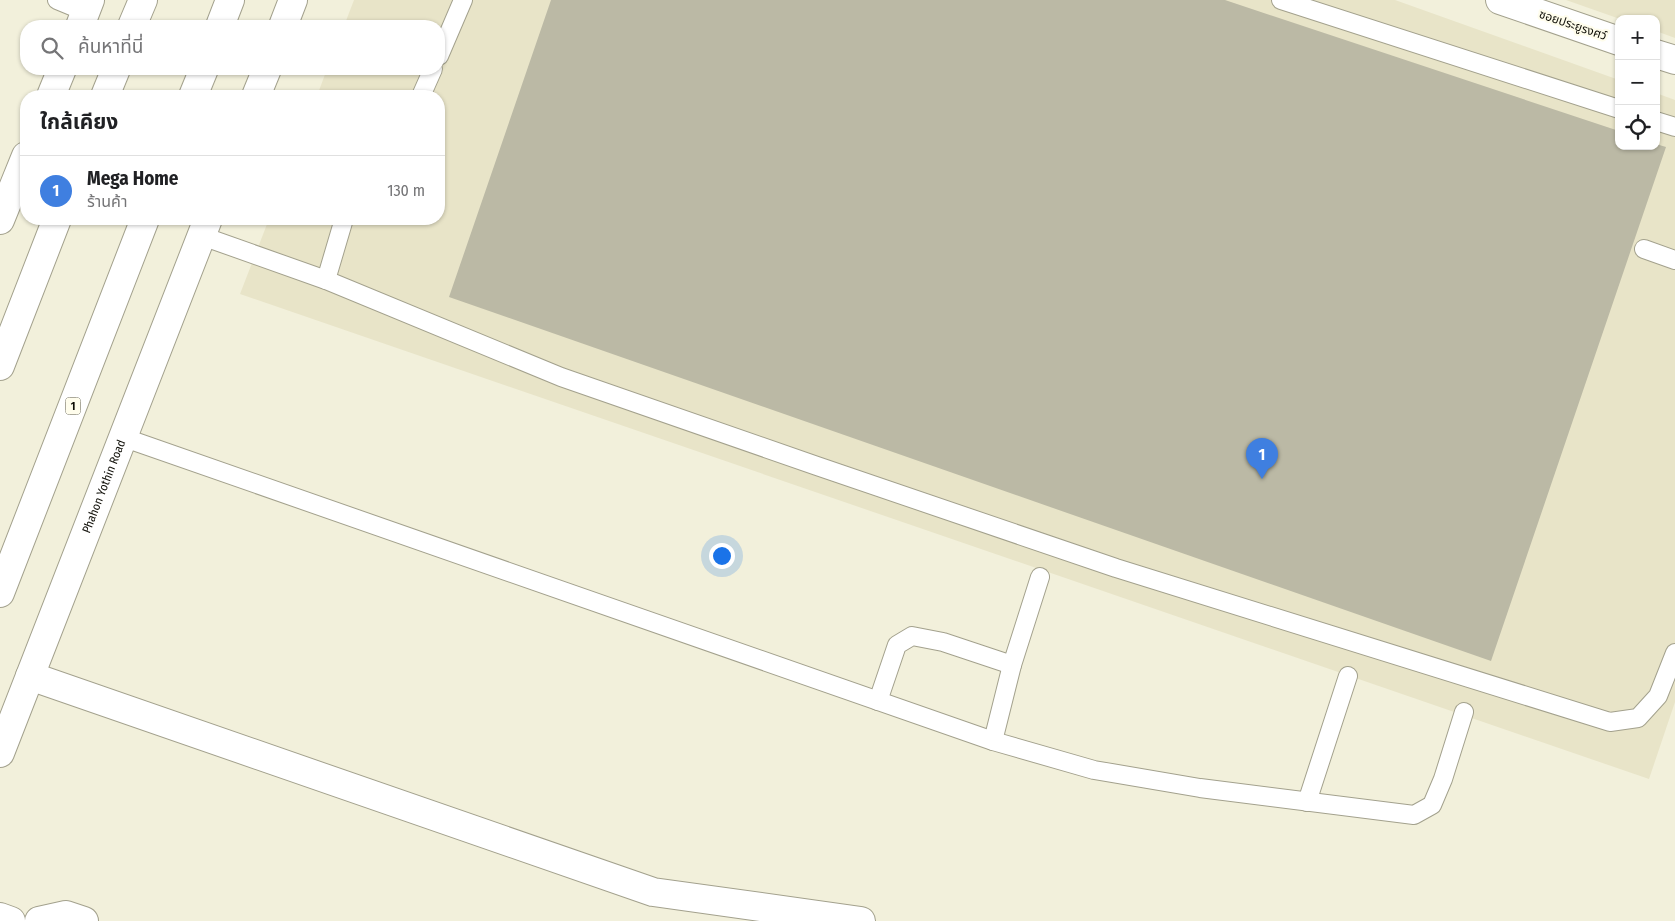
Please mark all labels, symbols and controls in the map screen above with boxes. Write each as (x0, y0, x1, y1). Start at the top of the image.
street label: ซอยประยูรงศว์ (1537, 7, 1609, 43)
map controls (1615, 15, 1660, 150)
button: + (1615, 15, 1660, 60)
search box (20, 20, 445, 75)
icon: search (38, 34, 66, 62)
text: ค้นหาที่นี่ (78, 35, 143, 58)
button: − (1615, 60, 1660, 105)
button: locate (1615, 105, 1660, 150)
text: ใกล้เคียง (40, 109, 118, 135)
text: Mega Home (87, 167, 178, 190)
text: 1 (53, 181, 59, 200)
text: 130 m (387, 181, 425, 200)
text: ร้านค้า (87, 192, 127, 211)
road number: 1 (66, 398, 80, 414)
street label: Phahon Yothin Road (79, 438, 128, 535)
pin: 1 (1246, 438, 1278, 479)
your location (709, 543, 735, 569)

